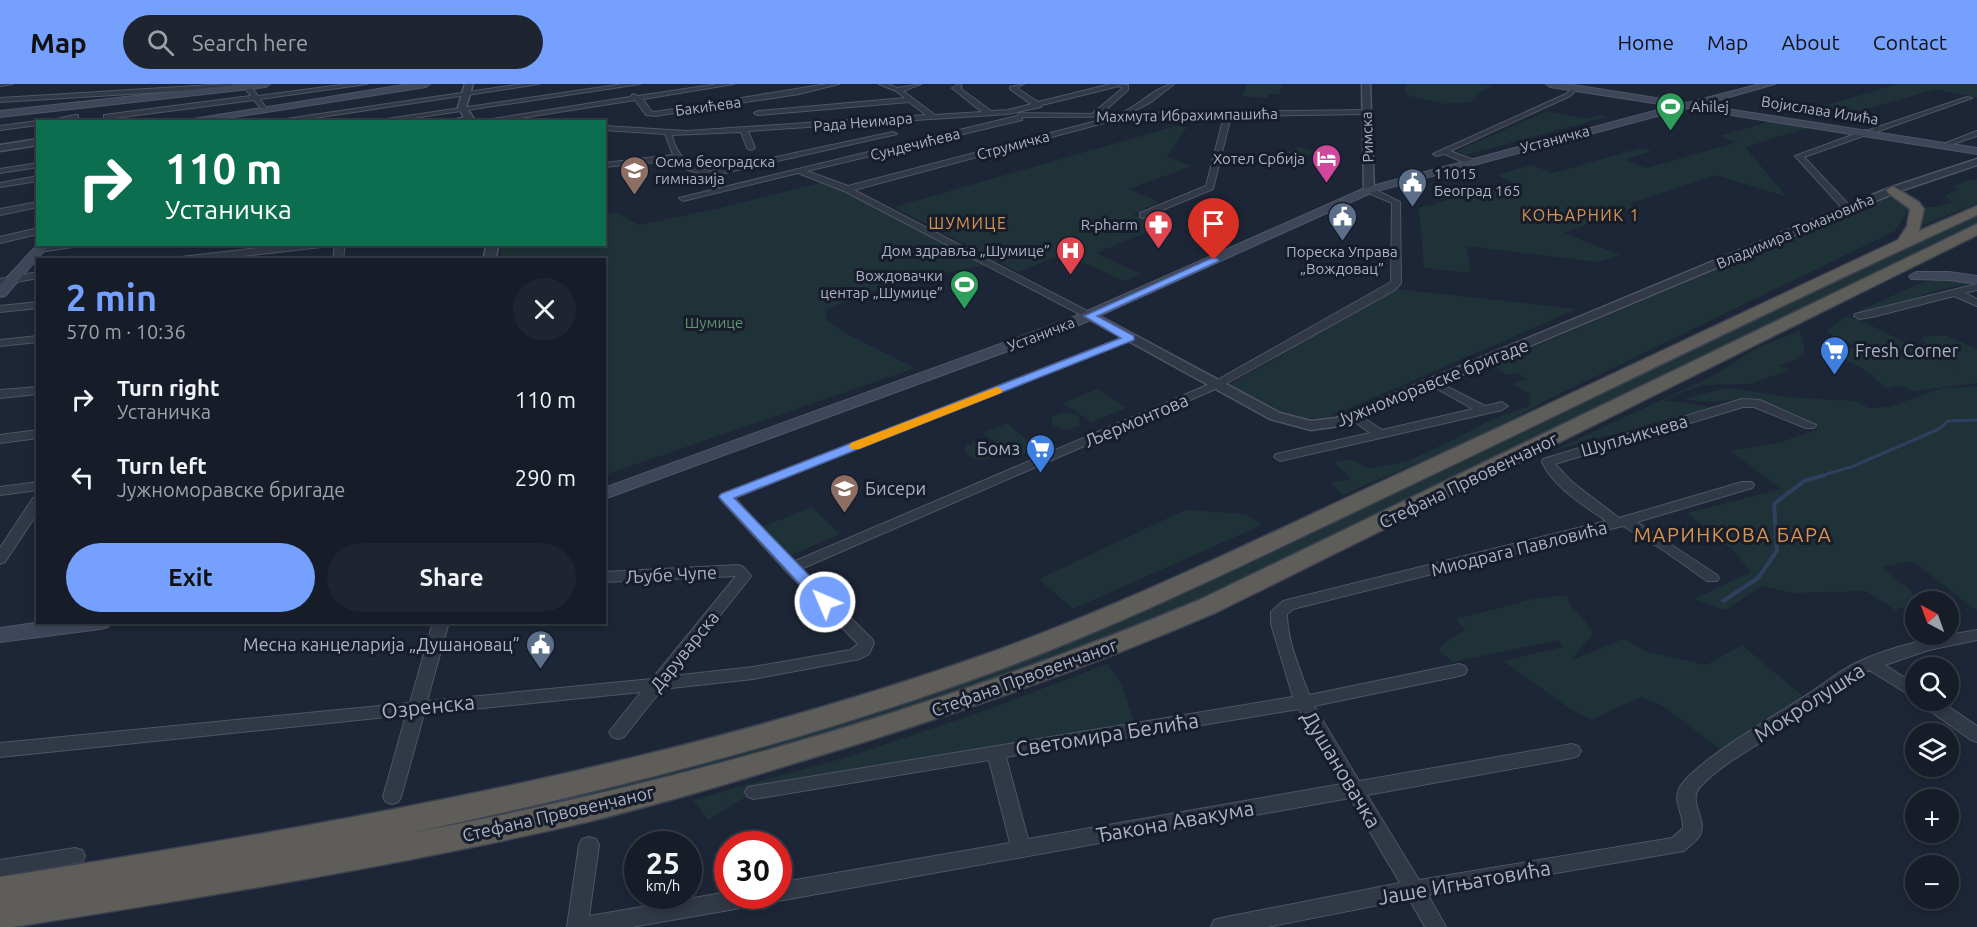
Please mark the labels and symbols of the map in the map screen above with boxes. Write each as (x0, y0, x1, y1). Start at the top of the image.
sports icon: Ahilej (1654, 90, 1686, 132)
street label: Војислава Илића (1760, 92, 1880, 128)
street label: Бакићева (674, 93, 742, 119)
place label: Ahilej (1691, 98, 1729, 115)
street label: Махмута Ибрахимпашића (1096, 105, 1278, 125)
street label: Рада Неимара (813, 109, 913, 135)
street label: Римска (1358, 111, 1376, 163)
street label: Устаничка (1519, 122, 1591, 156)
street label: Сундечићева (868, 125, 962, 163)
street label: Струмичка (975, 127, 1051, 163)
hotel icon: Хотел Србија (1310, 142, 1342, 184)
place label: Хотел Србија (1213, 150, 1305, 167)
place label: Осма београдска гимназија (655, 153, 775, 187)
school or university icon: Осма београдска гимназија (618, 154, 650, 196)
place label: 11015 Београд 165 (1434, 165, 1520, 199)
public building icon: 11015 Београд 165 (1397, 166, 1429, 208)
street label: Владимира Томановића (1714, 190, 1876, 272)
pin (1188, 198, 1239, 260)
public building icon: Пореска Управа „Вождовац” (1326, 200, 1358, 242)
district label: КОЊАРНИК 1 (1522, 206, 1640, 224)
pharmacy icon: R-pharm (1143, 208, 1175, 250)
district label: ШУМИЦЕ (928, 214, 1008, 232)
place label: R-pharm (1081, 216, 1138, 233)
hospital icon: Дом здравља „Шумице” (1055, 234, 1087, 276)
place label: Дом здравља „Шумице” (881, 242, 1050, 259)
place label: Пореска Управа „Вождовац” (1286, 243, 1398, 277)
place label: Вождовачки центар „Шумице” (820, 267, 943, 301)
sports icon: Вождовачки центар „Шумице” (948, 268, 980, 310)
street label: Устаничка (1005, 313, 1077, 355)
park label: Шумице (685, 314, 743, 331)
street label: Јужноморавске бригаде (1333, 334, 1531, 430)
supermarket icon: Fresh Corner (1818, 334, 1850, 376)
place label: Fresh Corner (1855, 340, 1959, 360)
street label: Љермонтова (1081, 389, 1191, 451)
street label: Шупљикчева (1578, 410, 1690, 460)
street label: Стефана Првовенчаног (1375, 428, 1561, 532)
supermarket icon: Бомз (1025, 432, 1057, 474)
place label: Бомз (977, 438, 1020, 458)
school or university icon: Бисери (828, 472, 860, 514)
place label: Бисери (865, 478, 926, 498)
street label: Миодрага Павловића (1429, 516, 1609, 580)
district label: МАРИНКОВА БАРА (1634, 523, 1832, 546)
street label: Љубе Чупе (625, 562, 717, 586)
position arrow (793, 570, 857, 634)
north arrow (1905, 591, 1959, 645)
street label: Даруварска (646, 607, 722, 695)
public building icon: Месна канцеларија „Душановац” (525, 628, 557, 670)
place label: Месна канцеларија „Душановац” (243, 634, 520, 654)
street label: Стефана Првовенчаног (928, 634, 1120, 720)
street label: Мокролушка (1749, 657, 1869, 747)
street label: Озренска (380, 689, 476, 723)
street label: Душановачка (1298, 706, 1386, 832)
street label: Светомира Белића (1014, 708, 1200, 760)
street label: Стефана Првовенчаног (460, 781, 656, 845)
street label: Ђакона Авакума (1094, 795, 1256, 847)
speed limit sign: 30 (714, 831, 792, 909)
street label: Јаше Игњатовића (1376, 855, 1552, 909)

